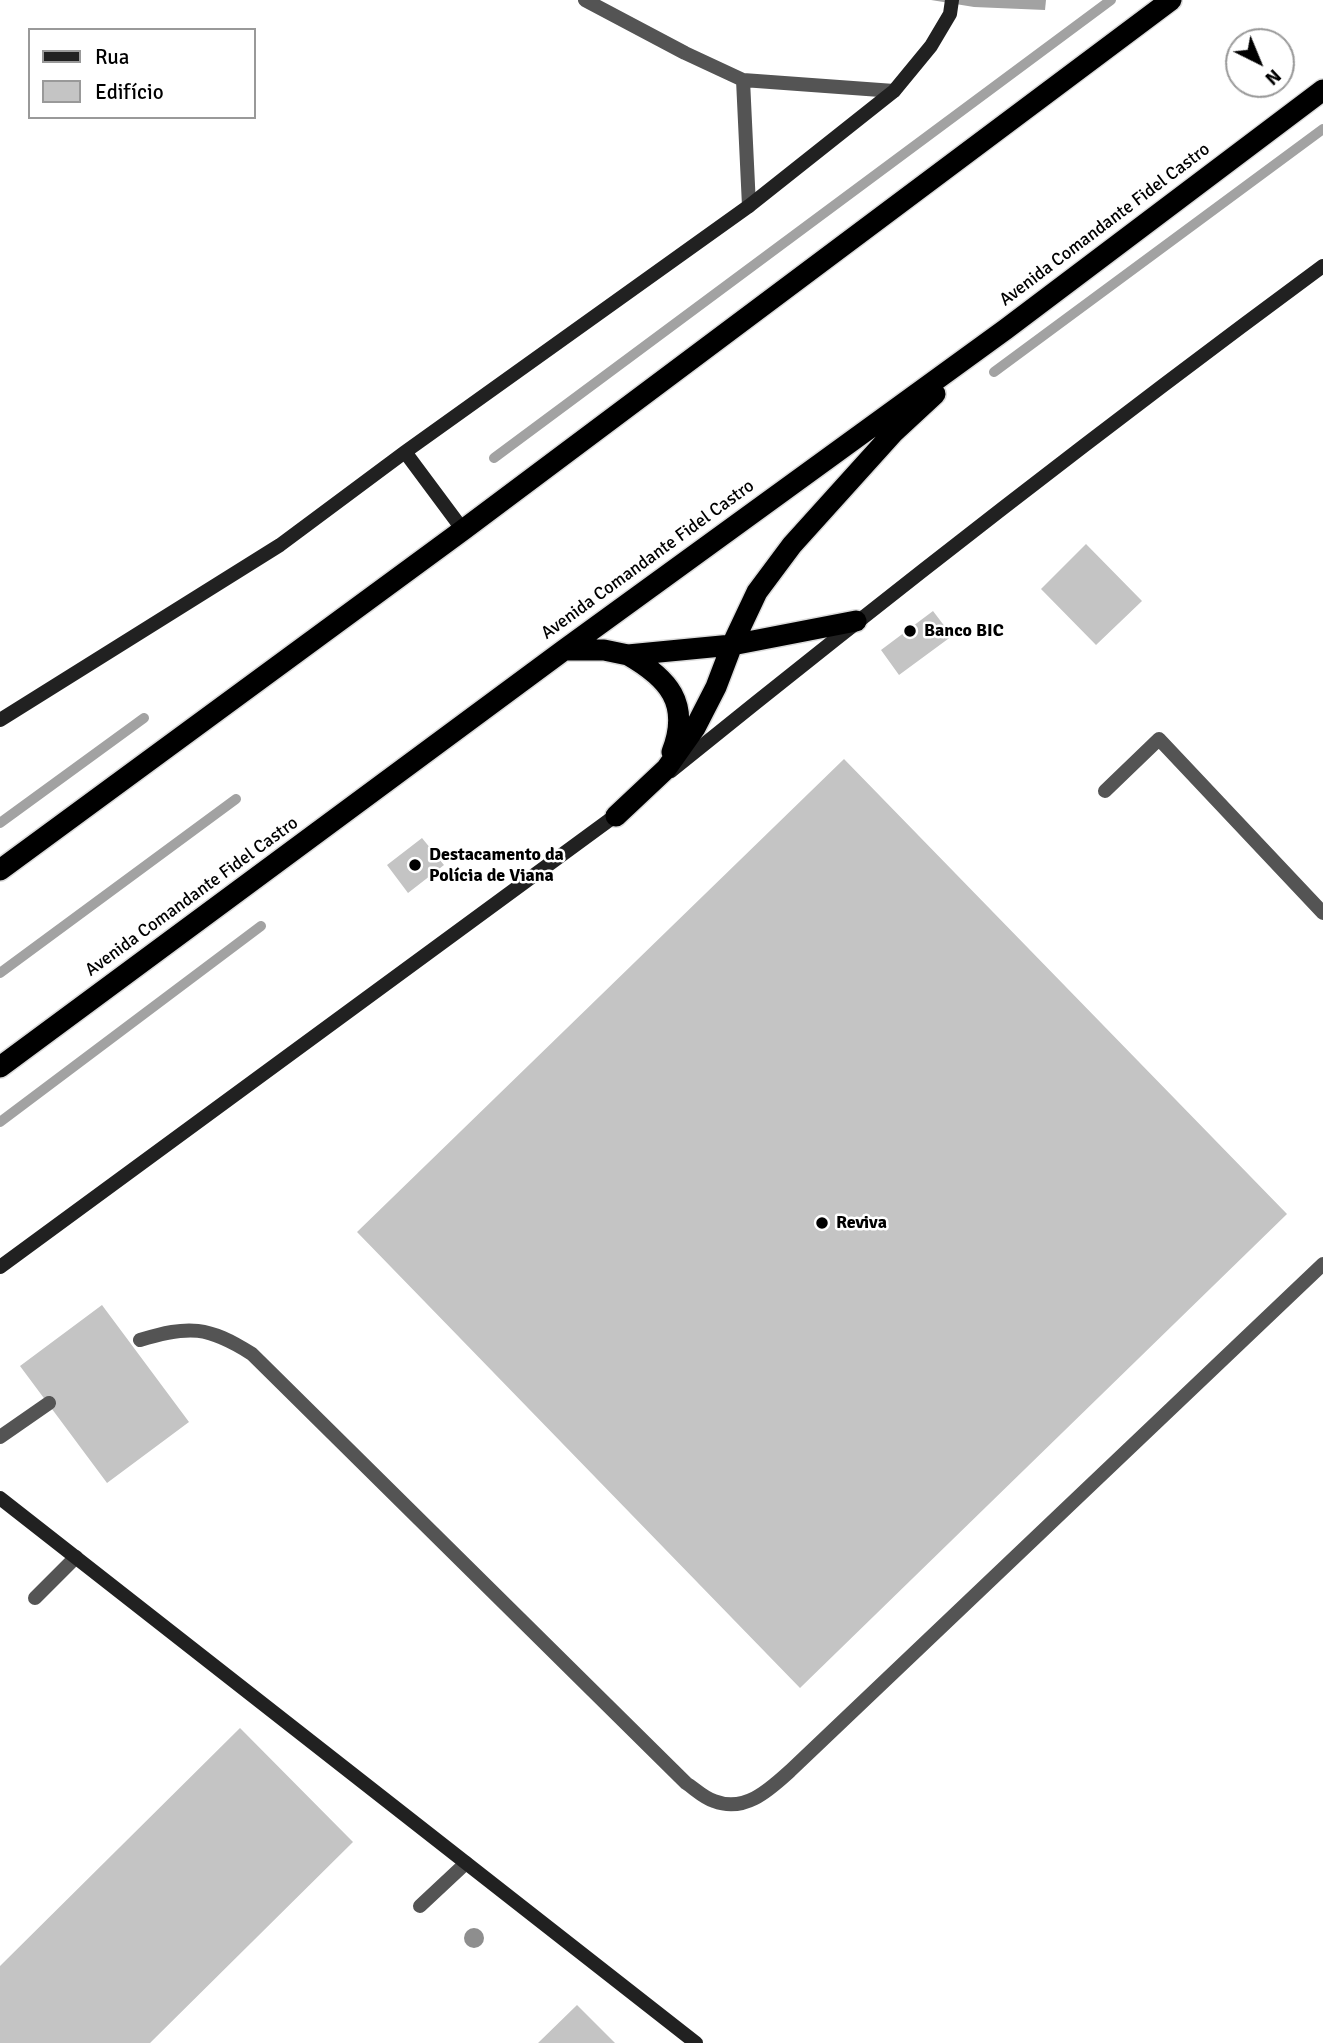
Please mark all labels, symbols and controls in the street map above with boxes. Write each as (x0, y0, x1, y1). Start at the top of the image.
legend (28, 28, 256, 119)
north arrow (1225, 28, 1295, 98)
text: Rua (95, 44, 129, 70)
text: N (1260, 64, 1286, 90)
text: Edifício (95, 79, 164, 105)
street label: Avenida Comandante Fidel Castro (996, 139, 1214, 311)
street label: Avenida Comandante Fidel Castro (537, 476, 759, 644)
place label: Banco BIC (924, 620, 1004, 642)
marker: Banco BIC (902, 623, 918, 639)
street label: Avenida Comandante Fidel Castro (81, 813, 303, 981)
place label: Destacamento da Polícia de Viana (429, 844, 564, 886)
marker: Destacamento da Polícia de Viana (407, 857, 423, 873)
place label: Reviva (836, 1212, 887, 1234)
marker: Reviva (814, 1215, 830, 1231)

